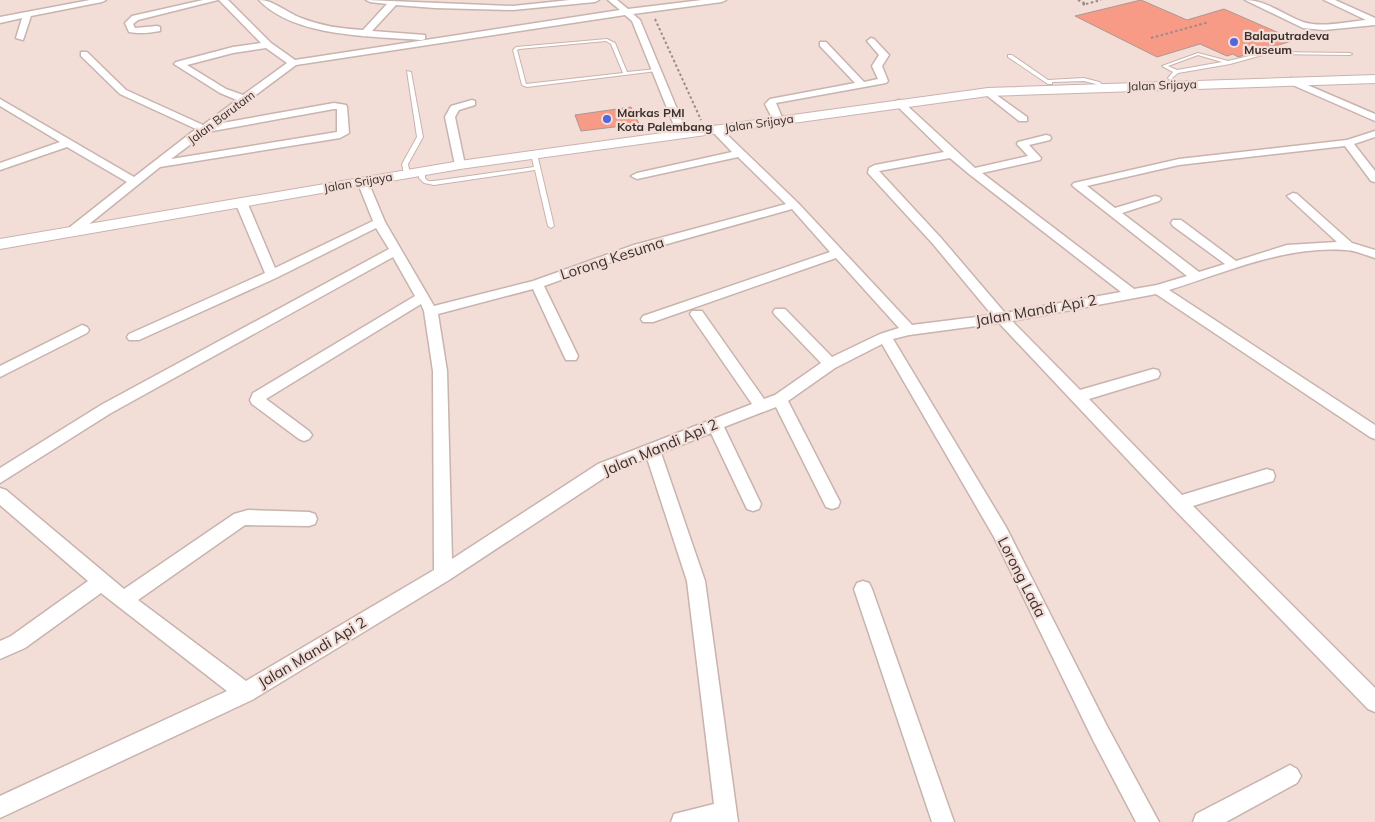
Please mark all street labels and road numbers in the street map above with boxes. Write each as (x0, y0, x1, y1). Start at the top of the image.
street label: Jalan Srijaya (1127, 76, 1197, 94)
street label: Jalan Barutam (185, 87, 257, 147)
street label: Jalan Srijaya (724, 111, 794, 135)
street label: Jalan Srijaya (322, 169, 394, 195)
street label: Lorong Kesuma (558, 232, 666, 284)
street label: Jalan Mandi Api 2 (974, 290, 1098, 330)
street label: Jalan Mandi Api 2 (600, 414, 720, 480)
street label: Lorong Lada (994, 534, 1050, 620)
street label: Jalan Mandi Api 2 (254, 612, 370, 692)

